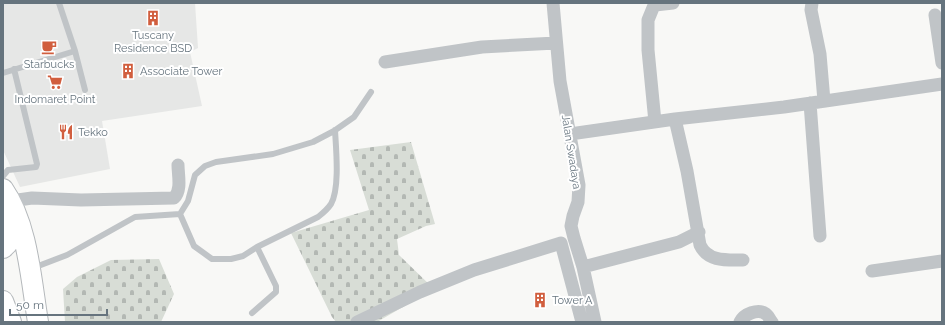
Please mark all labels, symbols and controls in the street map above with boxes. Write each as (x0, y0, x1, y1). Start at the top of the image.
building icon: Tuscany Residence BSD (144, 9, 162, 27)
place label: Tuscany Residence BSD (114, 29, 192, 55)
cafe icon: Starbucks (40, 38, 58, 56)
place label: Starbucks (24, 58, 74, 71)
building icon: Associate Tower (119, 62, 137, 80)
place label: Associate Tower (140, 65, 222, 78)
supermarket icon: Indomaret Point (46, 73, 64, 91)
place label: Indomaret Point (15, 93, 96, 106)
street label: Jalan Swadaya (559, 114, 583, 190)
restaurant icon: Tekko (57, 123, 75, 141)
place label: Tekko (78, 126, 108, 139)
scale bar (10, 291, 107, 317)
building icon: Tower A (531, 291, 549, 309)
place label: Tower A (552, 294, 593, 307)
text: 50 m (16, 298, 44, 312)

